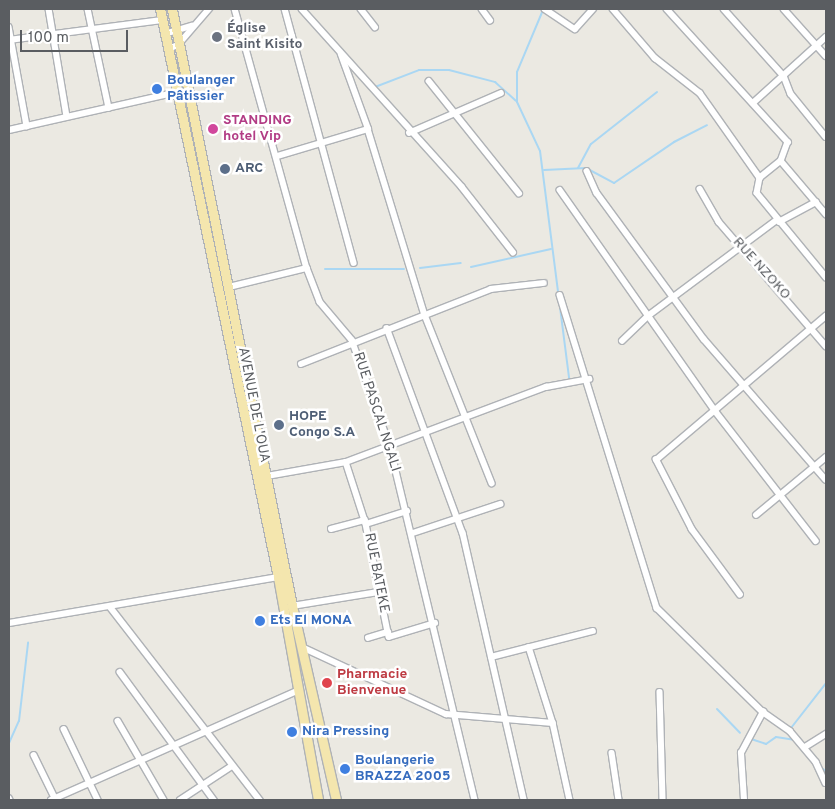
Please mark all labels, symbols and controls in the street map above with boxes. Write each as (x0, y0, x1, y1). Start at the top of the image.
scale bar (22, 20, 130, 52)
place label: Église Saint Kisito (227, 21, 303, 54)
text: 100 m (28, 29, 69, 48)
marker: Église Saint Kisito (211, 31, 223, 43)
place label: Boulanger Pâtissier (167, 73, 235, 105)
marker: Boulanger Pâtissier (151, 83, 163, 95)
place label: STANDING hotel Vip (223, 113, 292, 146)
marker: STANDING hotel Vip (207, 123, 219, 135)
place label: ARC (235, 161, 263, 177)
marker: ARC (219, 163, 231, 175)
street label: RUE NZOKO (729, 234, 793, 304)
street label: AVENUE DE L'OUA (234, 346, 272, 464)
street label: RUE PASCAL NGALI (349, 350, 403, 474)
place label: HOPE Congo S.A (289, 409, 355, 442)
marker: HOPE Congo S.A (273, 419, 285, 431)
street label: RUE BATEKE (360, 532, 392, 614)
place label: Ets El MONA (270, 613, 352, 629)
marker: Ets El MONA (254, 615, 266, 627)
place label: Pharmacie Bienvenue (337, 667, 407, 700)
marker: Pharmacie Bienvenue (321, 677, 333, 689)
place label: Nira Pressing (302, 724, 389, 740)
marker: Nira Pressing (286, 726, 298, 738)
place label: Boulangerie BRAZZA 2005 (355, 753, 451, 786)
marker: Boulangerie BRAZZA 2005 (339, 763, 351, 775)

